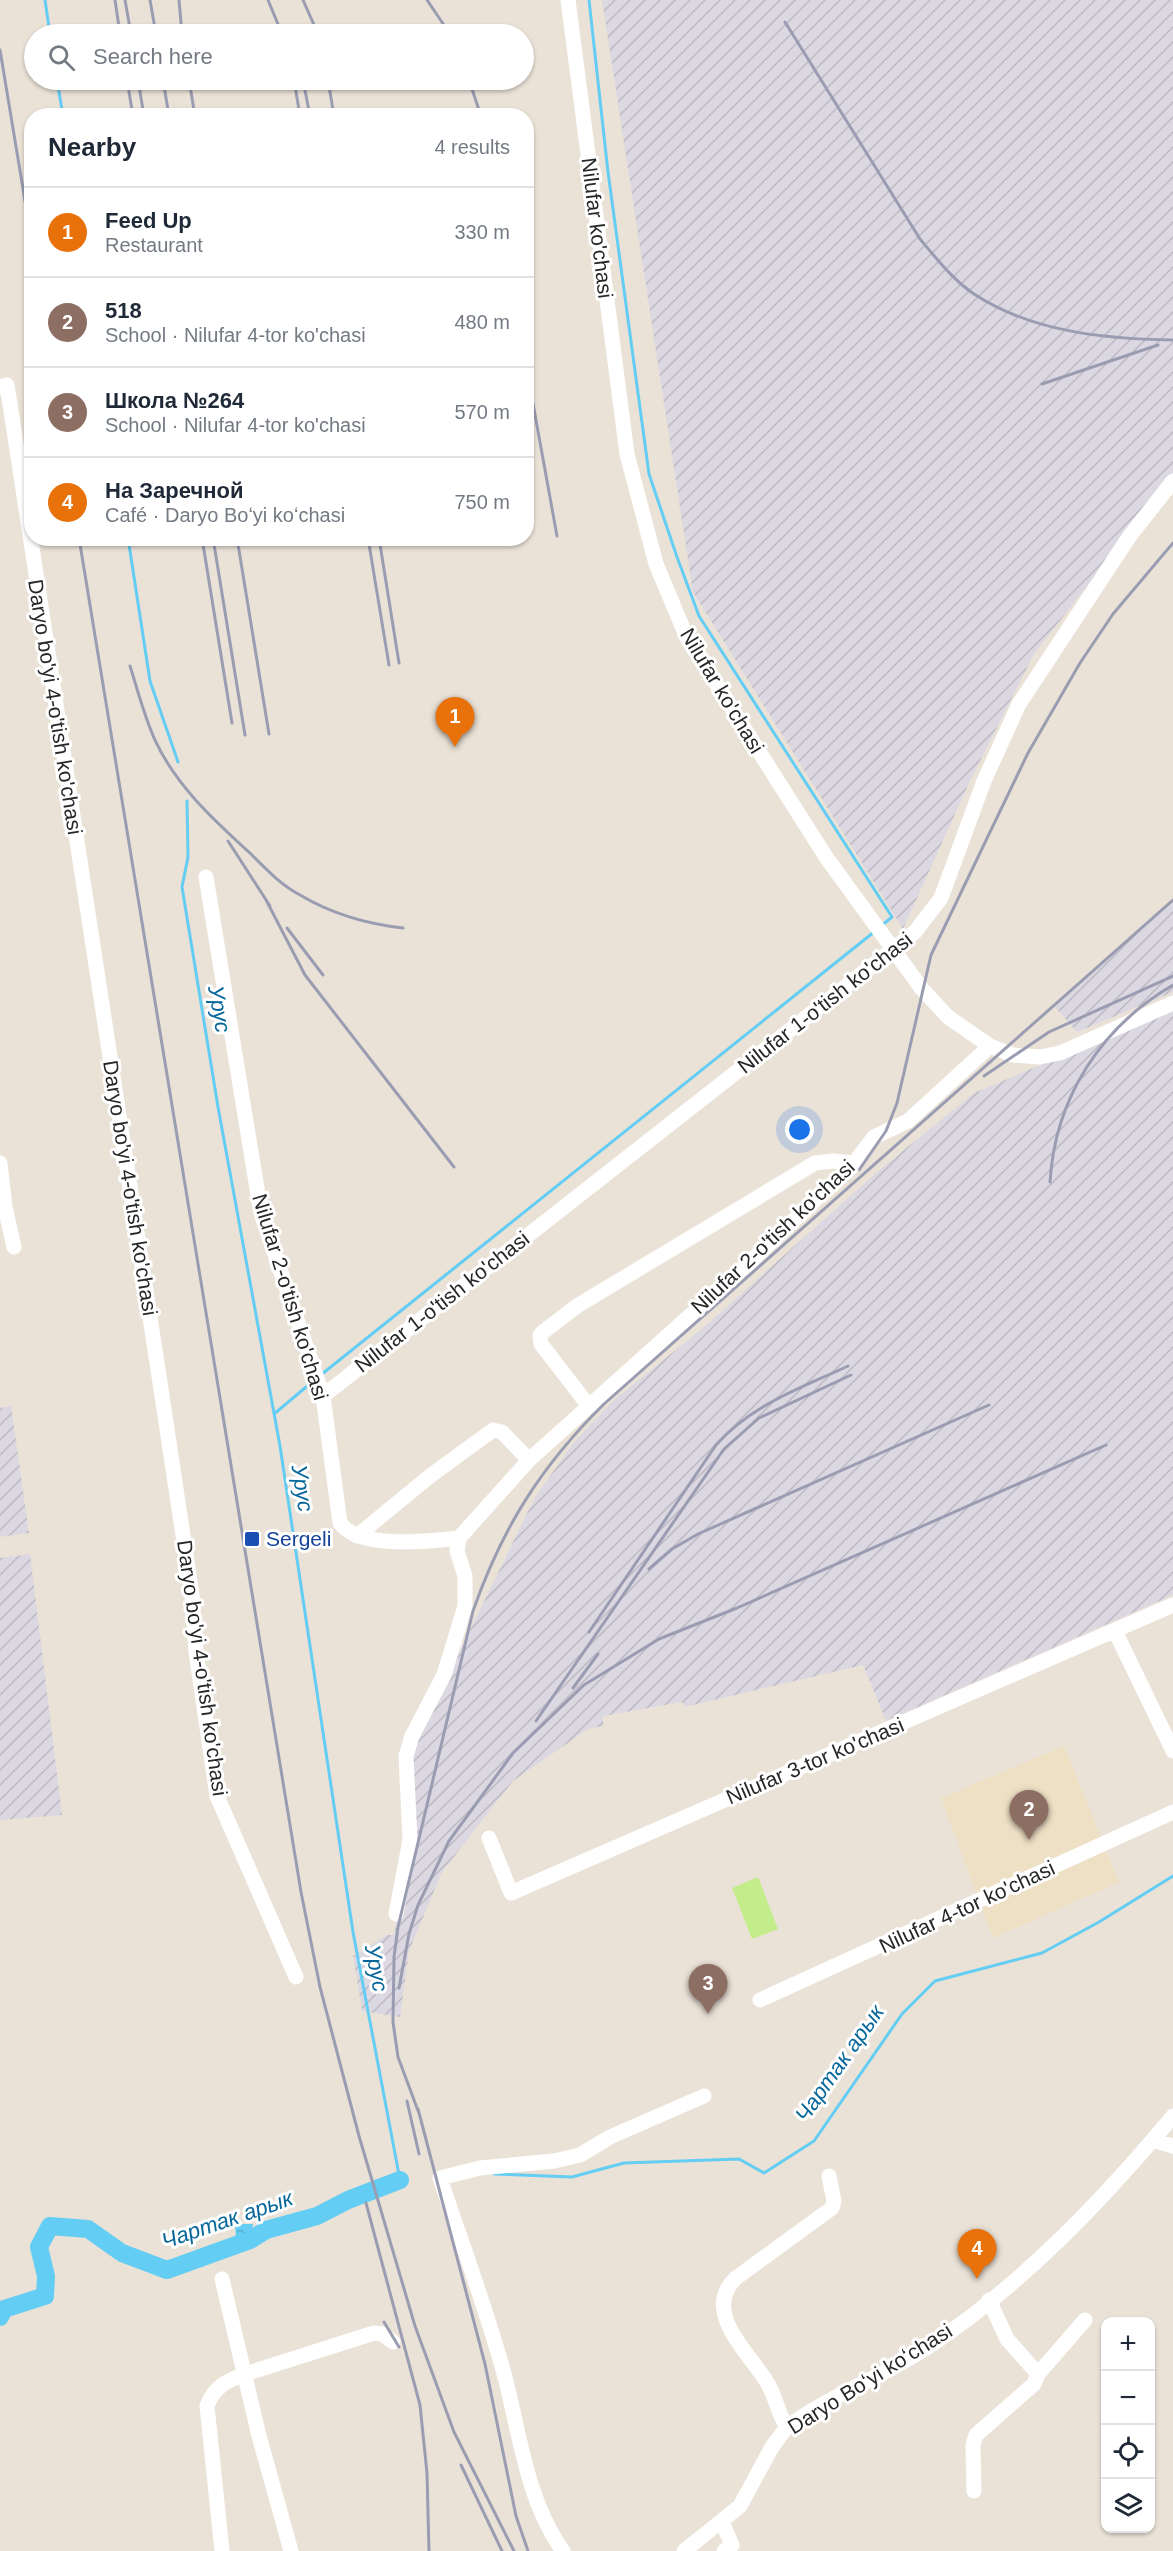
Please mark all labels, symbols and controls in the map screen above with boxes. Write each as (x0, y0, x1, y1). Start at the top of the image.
search box (24, 24, 534, 90)
icon: search (45, 41, 78, 74)
text: Search here (93, 44, 213, 69)
text: Nearby (48, 132, 136, 162)
text: 4 results (434, 136, 510, 158)
street label: Nilufar ko'chasi (577, 156, 618, 300)
text: Feed Up (105, 208, 192, 233)
text: 1 (62, 221, 73, 243)
text: 330 m (454, 221, 510, 243)
text: Restaurant (105, 234, 203, 256)
text: 518 (105, 298, 142, 323)
text: 2 (62, 311, 73, 333)
text: 480 m (454, 311, 510, 333)
text: School · Nilufar 4-tor ko'chasi (105, 324, 366, 346)
text: Школа №264 (105, 388, 244, 413)
text: 3 (62, 401, 73, 423)
text: 570 m (454, 401, 510, 423)
text: School · Nilufar 4-tor ko'chasi (105, 414, 366, 436)
text: На Заречной (105, 478, 243, 503)
text: 4 (62, 491, 73, 513)
text: 750 m (454, 491, 510, 513)
text: Café · Daryo Boʻyi koʻchasi (105, 504, 345, 526)
street label: Daryo bo'yi 4-o'tish ko'chasi (24, 578, 87, 836)
street label: Nilufar ko'chasi (676, 624, 769, 757)
pin: 1 (436, 698, 474, 747)
street label: Nilufar 1-o'tish ko'chasi (733, 927, 916, 1078)
water label: Урус (203, 983, 236, 1035)
street label: Daryo bo'yi 4-o'tish ko'chasi (99, 1059, 162, 1317)
your location (785, 1115, 814, 1144)
street label: Nilufar 2-o'tish ko'chasi (686, 1155, 859, 1318)
street label: Nilufar 2-o'tish ko'chasi (248, 1191, 333, 1403)
street label: Nilufar 1-o'tish ko'chasi (350, 1226, 533, 1377)
water label: Урус (286, 1462, 319, 1513)
place label: Sergeli (266, 1527, 331, 1550)
marker: Sergeli (243, 1530, 261, 1548)
street label: Daryo bo'yi 4-o'tish ko'chasi (173, 1538, 232, 1797)
street label: Nilufar 3-tor ko'chasi (723, 1713, 907, 1808)
pin: 2 (1010, 1790, 1048, 1840)
street label: Nilufar 4-tor ko'chasi (875, 1856, 1058, 1957)
water label: Урус (360, 1941, 393, 1994)
pin: 3 (688, 1964, 728, 2014)
water label: Чартак арык (790, 1999, 890, 2127)
water label: Чартак арык (158, 2185, 298, 2254)
pin: 4 (958, 2230, 996, 2279)
map controls (1101, 2317, 1155, 2533)
button: + (1101, 2317, 1155, 2371)
street label: Daryo Boʻyi koʻchasi (783, 2319, 956, 2438)
button: − (1101, 2371, 1155, 2425)
button: locate (1101, 2425, 1155, 2479)
button: layers (1101, 2479, 1155, 2533)

